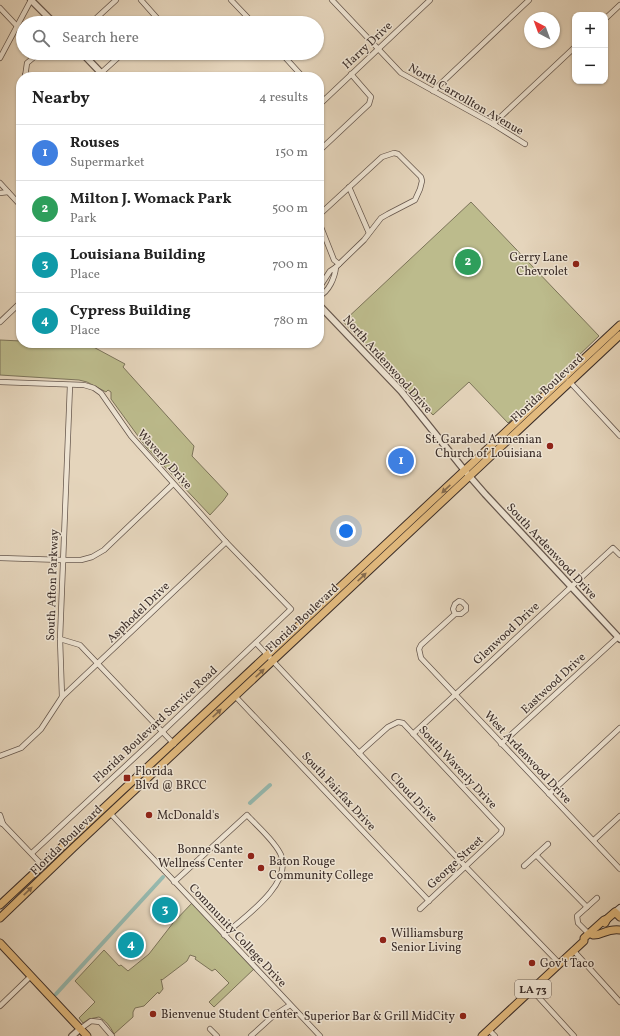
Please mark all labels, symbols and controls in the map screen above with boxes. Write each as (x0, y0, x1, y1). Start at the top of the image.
north arrow (524, 12, 560, 48)
map controls (572, 12, 608, 84)
button: + (572, 12, 608, 48)
search box (16, 16, 324, 60)
street label: Harry Drive (339, 18, 396, 73)
icon: search (30, 27, 52, 49)
text: Search here (62, 28, 139, 49)
button: − (572, 48, 608, 84)
street label: North Carrollton Avenue (405, 60, 526, 140)
text: Nearby (32, 87, 90, 110)
text: 4 results (259, 89, 308, 107)
text: Rouses (70, 133, 120, 154)
text: 1 (42, 144, 48, 162)
text: 150 m (275, 144, 308, 162)
text: Supermarket (70, 154, 145, 172)
text: Milton J. Womack Park (70, 189, 231, 210)
text: 2 (42, 200, 48, 218)
text: 500 m (272, 200, 308, 218)
text: Park (70, 210, 97, 228)
text: Louisiana Building (70, 245, 206, 266)
pin: 2 (455, 247, 481, 277)
place label: Gerry Lane Chevrolet (509, 250, 568, 280)
text: 3 (42, 256, 48, 274)
text: 700 m (272, 256, 308, 274)
marker: Gerry Lane Chevrolet (571, 259, 581, 269)
text: Place (70, 266, 100, 284)
text: Cypress Building (70, 301, 191, 322)
text: 4 (41, 312, 49, 330)
text: 780 m (274, 312, 308, 330)
street label: North Ardenwood Drive (339, 312, 436, 417)
text: Place (70, 322, 100, 340)
street label: Florida Boulevard (508, 351, 588, 427)
street label: Waverly Drive (133, 426, 196, 493)
place label: St. Garabed Armenian Church of Louisiana (425, 432, 542, 462)
marker: St. Garabed Armenian Church of Louisiana (545, 441, 555, 451)
pin: 1 (388, 446, 414, 476)
one-way arrow (441, 484, 451, 493)
street label: South Ardenwood Drive (502, 500, 600, 604)
your location (336, 521, 356, 541)
street label: South Afton Parkway (43, 528, 63, 641)
one-way arrow (357, 572, 368, 581)
street label: Asphodel Drive (104, 578, 174, 647)
street label: Florida Boulevard (263, 581, 343, 657)
street label: Glenwood Drive (470, 599, 544, 669)
street label: Eastwood Drive (518, 649, 590, 718)
street label: Florida Boulevard Service Road (90, 663, 222, 787)
one-way arrow (255, 668, 265, 678)
one-way arrow (212, 708, 222, 718)
street label: West Ardenwood Drive (480, 708, 575, 808)
street label: South Waverly Drive (414, 723, 500, 813)
street label: South Fairfax Drive (298, 749, 379, 835)
place label: Florida Blvd @ BRCC (135, 764, 207, 794)
street label: Cloud Drive (386, 769, 441, 826)
marker: Florida Blvd @ BRCC (122, 773, 132, 783)
street label: Florida Boulevard (27, 802, 106, 879)
place label: McDonald's (157, 808, 219, 824)
marker: McDonald's (144, 810, 154, 820)
street label: George Street (424, 832, 487, 893)
place label: Bonne Sante Wellness Center (158, 842, 243, 872)
marker: Bonne Sante Wellness Center (246, 851, 256, 861)
place label: Baton Rouge Community College (269, 854, 374, 884)
marker: Baton Rouge Community College (256, 863, 266, 873)
street label: Community College Drive (185, 880, 290, 991)
one-way arrow (23, 886, 33, 896)
pin: 3 (152, 895, 178, 925)
place label: Williamsburg Senior Living (391, 926, 463, 956)
pin: 4 (118, 930, 144, 960)
marker: Williamsburg Senior Living (378, 935, 388, 945)
place label: Gov't Taco (540, 956, 594, 972)
marker: Gov't Taco (527, 958, 537, 968)
road number: LA 73 (515, 980, 551, 998)
place label: Bienvenue Student Center (161, 1007, 298, 1023)
marker: Bienvenue Student Center (148, 1009, 158, 1019)
place label: Superior Bar & Grill MidCity (304, 1009, 455, 1025)
marker: Superior Bar & Grill MidCity (458, 1011, 468, 1021)

